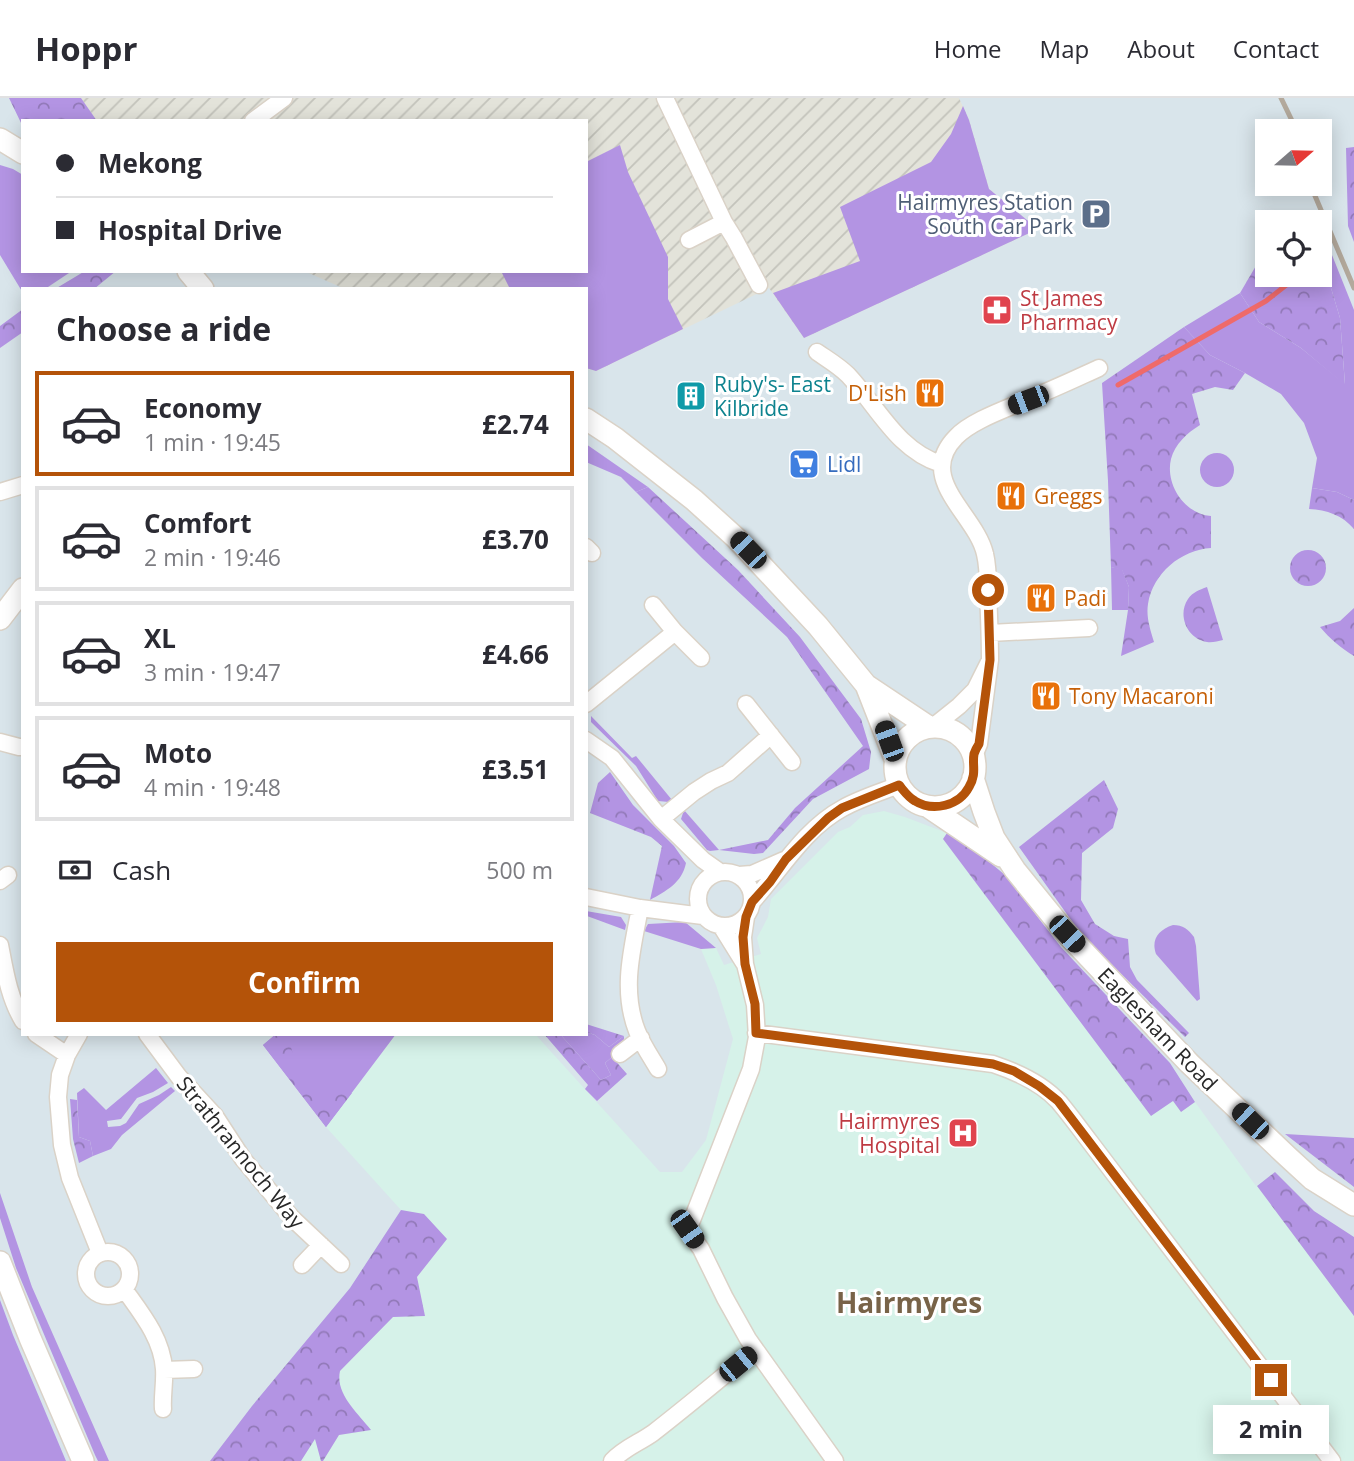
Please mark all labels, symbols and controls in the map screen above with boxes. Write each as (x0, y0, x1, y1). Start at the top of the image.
text: Hoppr (35, 26, 137, 71)
text: Home (934, 32, 1002, 65)
text: Map (1040, 32, 1089, 65)
text: About (1127, 32, 1195, 65)
text: Contact (1233, 32, 1319, 65)
north arrow (1255, 119, 1332, 196)
map controls (1255, 119, 1332, 287)
text: Mekong (98, 145, 202, 181)
place label: Hairmyres Station South Car Park (897, 188, 1073, 240)
parking icon: Hairmyres Station South Car Park (1079, 197, 1113, 231)
button: locate (1255, 210, 1332, 287)
text: Hospital Drive (98, 212, 282, 248)
place label: St James Pharmacy (1020, 284, 1118, 336)
pharmacy icon: St James Pharmacy (980, 293, 1014, 327)
text: Choose a ride (56, 307, 271, 350)
place label: Ruby's- East Kilbride (714, 370, 831, 422)
restaurant icon: D'Lish (913, 376, 947, 410)
building icon: Ruby's- East Kilbride (674, 379, 708, 413)
place label: D'Lish (848, 379, 907, 407)
car (1005, 383, 1052, 417)
text: Economy (144, 390, 262, 426)
icon: car (60, 392, 123, 455)
text: £2.74 (482, 406, 549, 442)
text: 1 min · 19:45 (144, 426, 281, 458)
supermarket icon: Lidl (787, 447, 821, 481)
place label: Lidl (827, 450, 861, 478)
restaurant icon: Greggs (994, 479, 1028, 513)
place label: Greggs (1034, 482, 1102, 510)
text: Comfort (144, 505, 251, 541)
icon: car (60, 507, 123, 570)
text: £3.70 (482, 521, 549, 557)
car (726, 528, 771, 572)
text: 2 min · 19:46 (144, 541, 281, 573)
route start (972, 574, 1004, 606)
restaurant icon: Padi (1024, 581, 1058, 615)
place label: Padi (1064, 584, 1106, 612)
text: XL (144, 620, 176, 656)
icon: car (60, 622, 123, 685)
text: £4.66 (482, 636, 549, 672)
text: 3 min · 19:47 (144, 656, 281, 688)
restaurant icon: Tony Macaroni (1029, 679, 1063, 713)
place label: Tony Macaroni (1069, 682, 1214, 710)
car (872, 718, 907, 764)
text: Moto (144, 735, 212, 771)
icon: car (60, 737, 123, 800)
text: £3.51 (482, 751, 549, 787)
text: 4 min · 19:48 (144, 771, 281, 803)
icon: cash (56, 851, 94, 889)
text: Cash (112, 852, 171, 888)
text: 500 m (486, 854, 553, 886)
car (1045, 911, 1090, 957)
button: Confirm (56, 942, 553, 1022)
street label: Eaglesham Road (1092, 961, 1224, 1097)
street label: Strathrannoch Way (171, 1070, 311, 1234)
car (1228, 1099, 1273, 1143)
place label: Hairmyres Hospital (839, 1107, 940, 1159)
hospital icon: Hairmyres Hospital (946, 1116, 980, 1150)
car (667, 1206, 708, 1252)
district label: Hairmyres (836, 1283, 982, 1321)
car (716, 1343, 761, 1385)
route end (1255, 1364, 1287, 1396)
callout: 2 min (1213, 1404, 1329, 1454)
text: 2 min (1239, 1413, 1303, 1445)

